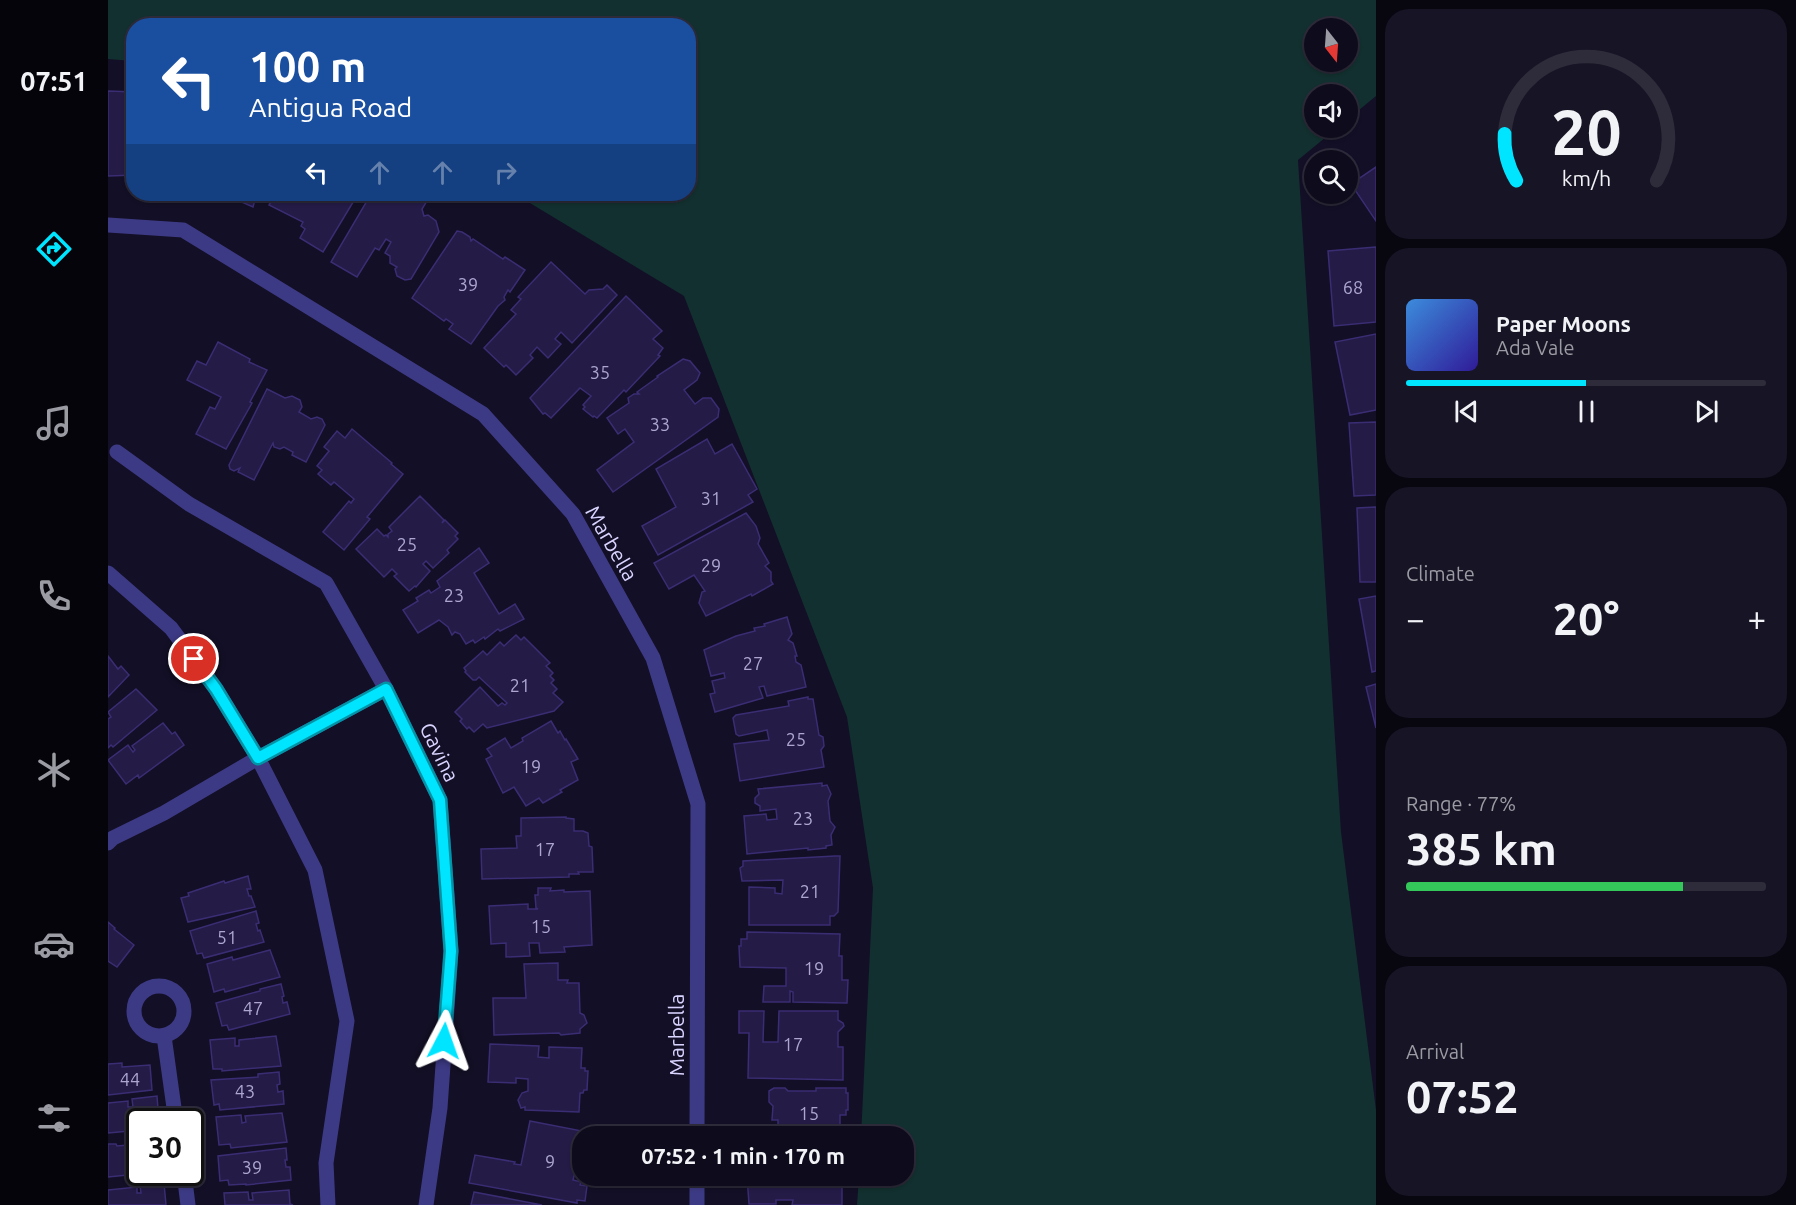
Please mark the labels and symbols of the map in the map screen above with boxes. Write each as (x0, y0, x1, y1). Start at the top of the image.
north arrow (1304, 18, 1358, 72)
house number: 39 (458, 274, 478, 294)
house number: 68 (1343, 277, 1363, 297)
house number: 35 (590, 362, 610, 382)
house number: 33 (650, 414, 670, 434)
house number: 31 (701, 488, 721, 508)
street label: Marbella (581, 501, 643, 585)
house number: 25 (397, 534, 417, 554)
house number: 29 (701, 555, 721, 575)
house number: 23 (444, 585, 464, 605)
pin (168, 633, 219, 684)
house number: 27 (743, 653, 763, 673)
house number: 21 (510, 675, 530, 695)
street label: Gavina (415, 718, 465, 786)
house number: 25 (786, 729, 806, 749)
house number: 19 (521, 756, 541, 776)
house number: 23 (793, 808, 813, 828)
house number: 17 (535, 839, 555, 859)
house number: 21 (800, 881, 820, 901)
house number: 15 (531, 916, 551, 936)
house number: 51 (217, 927, 237, 947)
house number: 19 (804, 958, 824, 978)
street label: Marbella (664, 994, 688, 1076)
house number: 47 (243, 998, 263, 1018)
position arrow (412, 1009, 476, 1073)
house number: 17 (783, 1034, 803, 1054)
house number: 44 (120, 1069, 140, 1089)
house number: 43 (235, 1081, 255, 1101)
house number: 15 (799, 1103, 819, 1123)
speed limit sign: 30 (126, 1108, 204, 1186)
house number: 9 (545, 1151, 555, 1171)
house number: 39 (242, 1157, 262, 1177)

